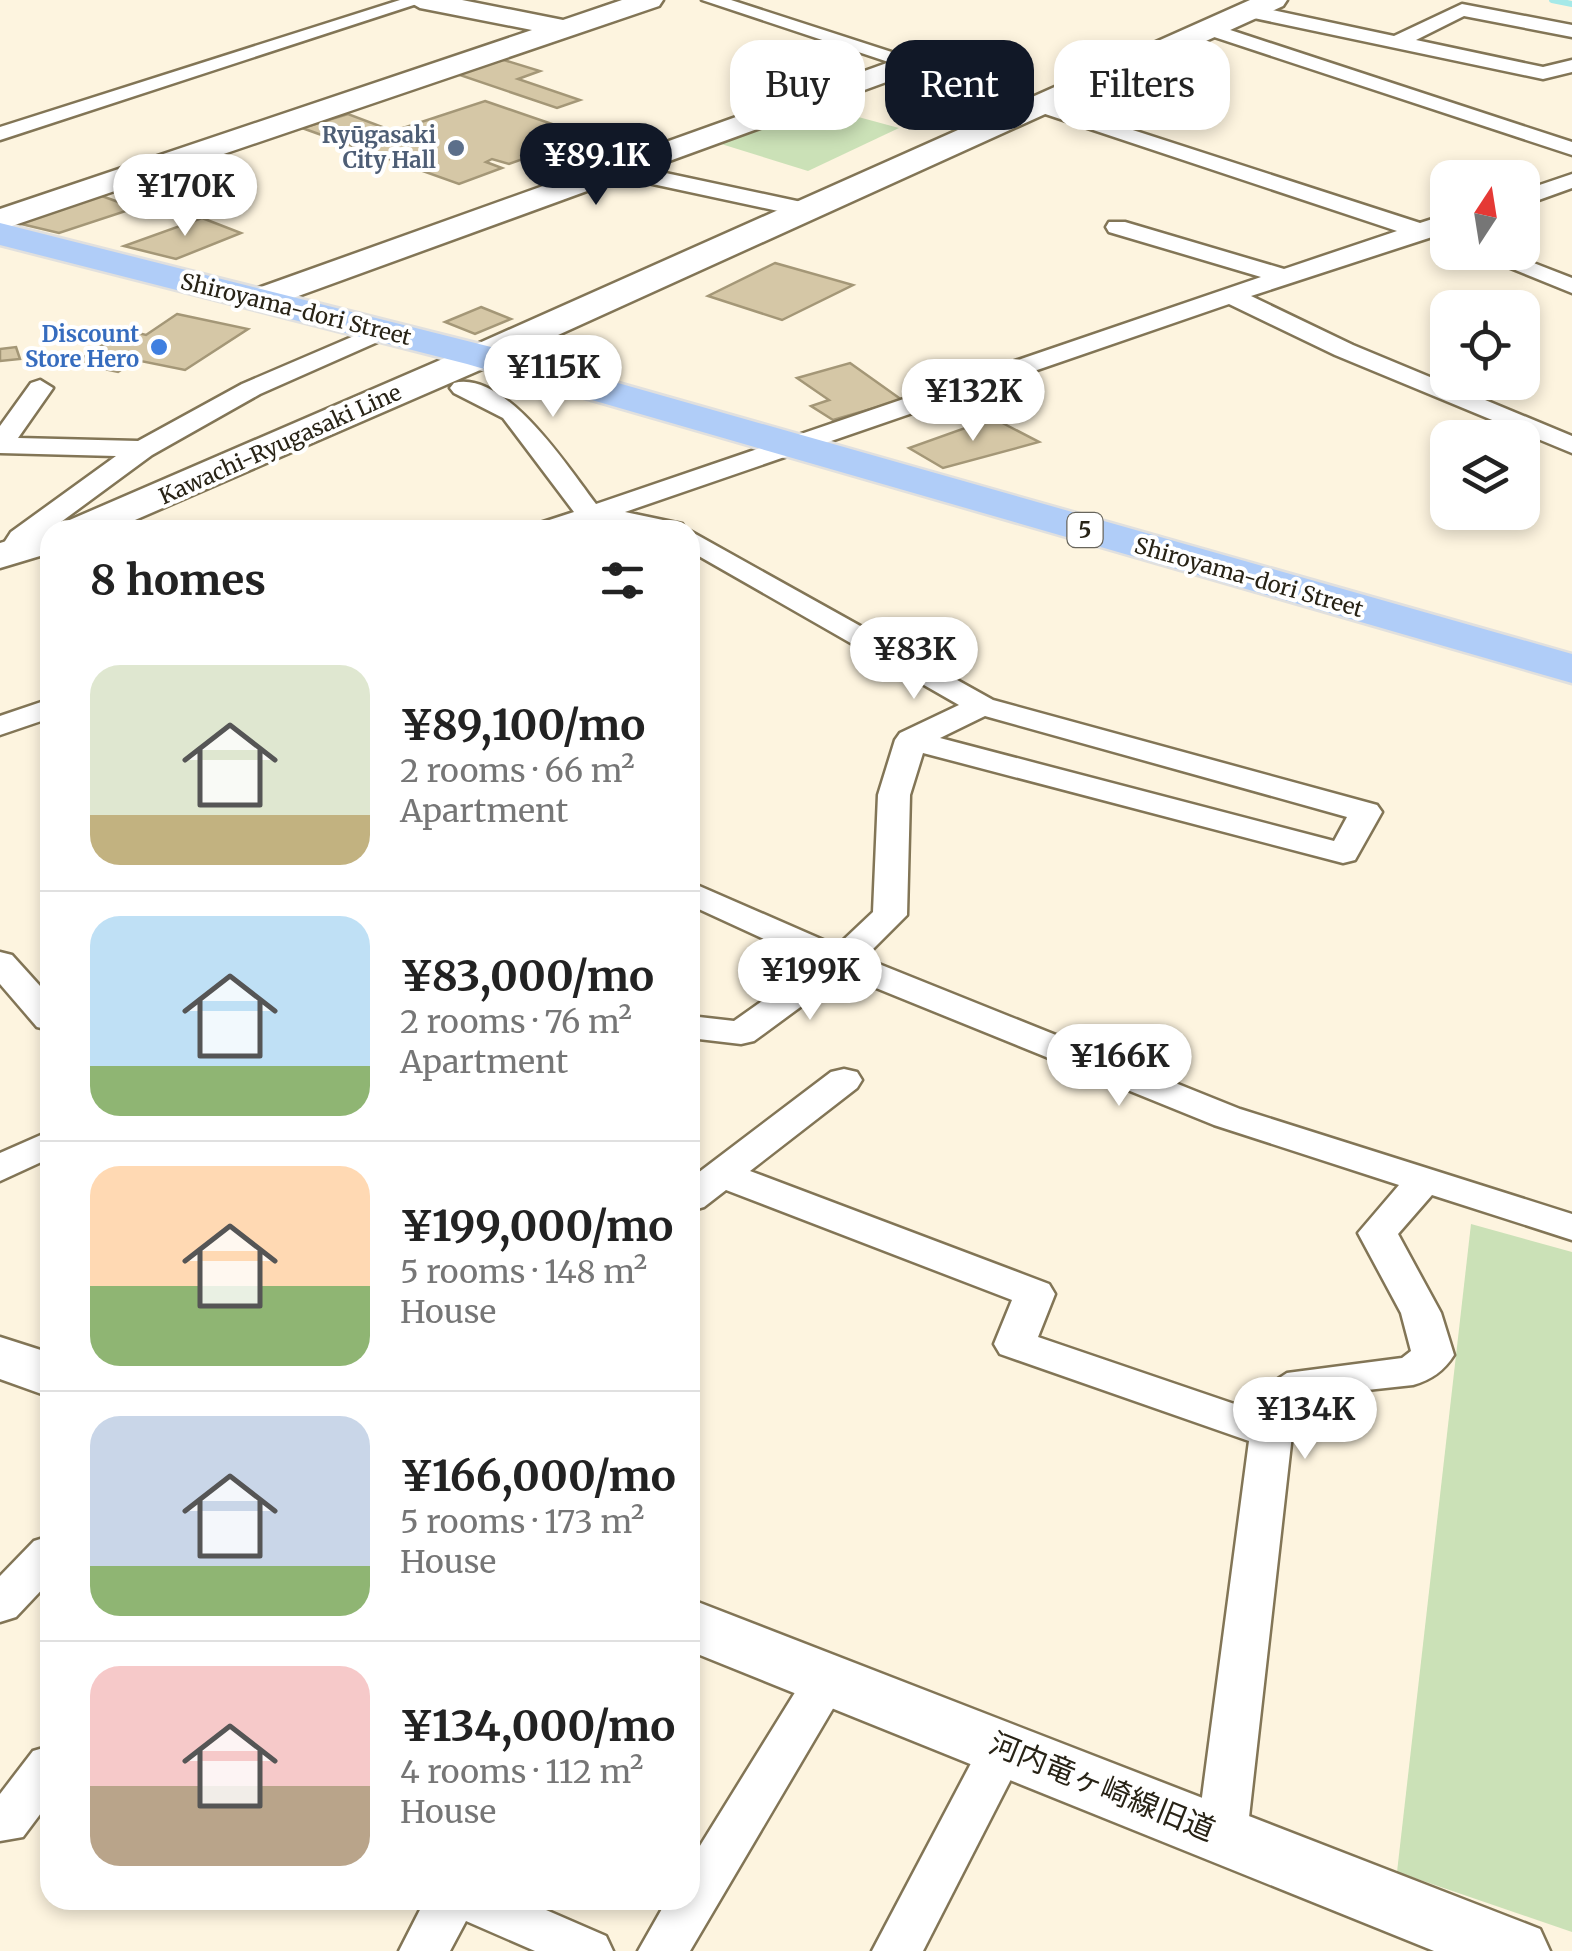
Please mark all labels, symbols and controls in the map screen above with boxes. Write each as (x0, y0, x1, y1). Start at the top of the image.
chip: Buy (730, 40, 865, 130)
chip: Rent (885, 40, 1034, 130)
chip: Filters (1054, 40, 1230, 130)
place label: Ryūgasaki City Hall (322, 121, 436, 174)
pin: ¥89.1K (515, 123, 677, 208)
text: ¥89.1K (542, 135, 650, 175)
marker: Ryūgasaki City Hall (445, 137, 467, 159)
pin: ¥170K (115, 154, 255, 239)
north arrow (1430, 160, 1540, 270)
map controls (1430, 160, 1540, 530)
text: ¥170K (135, 166, 235, 206)
street label: Shiroyama-dori Street (178, 267, 415, 351)
button: locate (1430, 290, 1540, 400)
place label: Discount Store Hero (25, 320, 139, 373)
pin: ¥115K (483, 335, 623, 420)
marker: Discount Store Hero (148, 336, 170, 358)
text: ¥115K (506, 347, 600, 387)
pin: ¥132K (903, 359, 1043, 444)
text: ¥132K (924, 371, 1022, 411)
street label: Kawachi-Ryugasaki Line (155, 378, 405, 510)
button: layers (1430, 420, 1540, 530)
road number: 5 (1068, 513, 1102, 547)
street label: Shiroyama-dori Street (1131, 531, 1367, 623)
icon: filters (595, 553, 650, 608)
text: 8 homes (90, 554, 266, 606)
pin: ¥83K (855, 617, 973, 702)
text: ¥83K (872, 629, 956, 669)
text: ¥89,100/mo (400, 699, 645, 751)
icon: home (170, 705, 290, 825)
text: 2 rooms · 66 m² (400, 751, 635, 791)
text: Apartment (400, 791, 568, 831)
pin: ¥199K (740, 938, 880, 1023)
text: ¥83,000/mo (400, 950, 654, 1002)
text: ¥199K (760, 950, 860, 990)
icon: home (170, 956, 290, 1076)
text: 2 rooms · 76 m² (400, 1002, 632, 1042)
pin: ¥166K (1049, 1024, 1189, 1109)
text: ¥166K (1069, 1036, 1169, 1076)
text: Apartment (400, 1042, 568, 1082)
text: ¥199,000/mo (400, 1200, 673, 1252)
icon: home (170, 1206, 290, 1326)
text: 5 rooms · 148 m² (400, 1252, 647, 1292)
text: House (400, 1292, 496, 1332)
pin: ¥134K (1235, 1377, 1375, 1462)
text: ¥134K (1255, 1389, 1355, 1429)
text: ¥166,000/mo (400, 1450, 676, 1502)
icon: home (170, 1456, 290, 1576)
text: 5 rooms · 173 m² (400, 1502, 644, 1542)
text: House (400, 1542, 496, 1582)
text: ¥134,000/mo (400, 1700, 675, 1752)
icon: home (170, 1706, 290, 1826)
street label: 河内竜ヶ崎線旧道 (984, 1724, 1221, 1849)
text: 4 rooms · 112 m² (400, 1752, 643, 1792)
text: House (400, 1792, 496, 1832)

